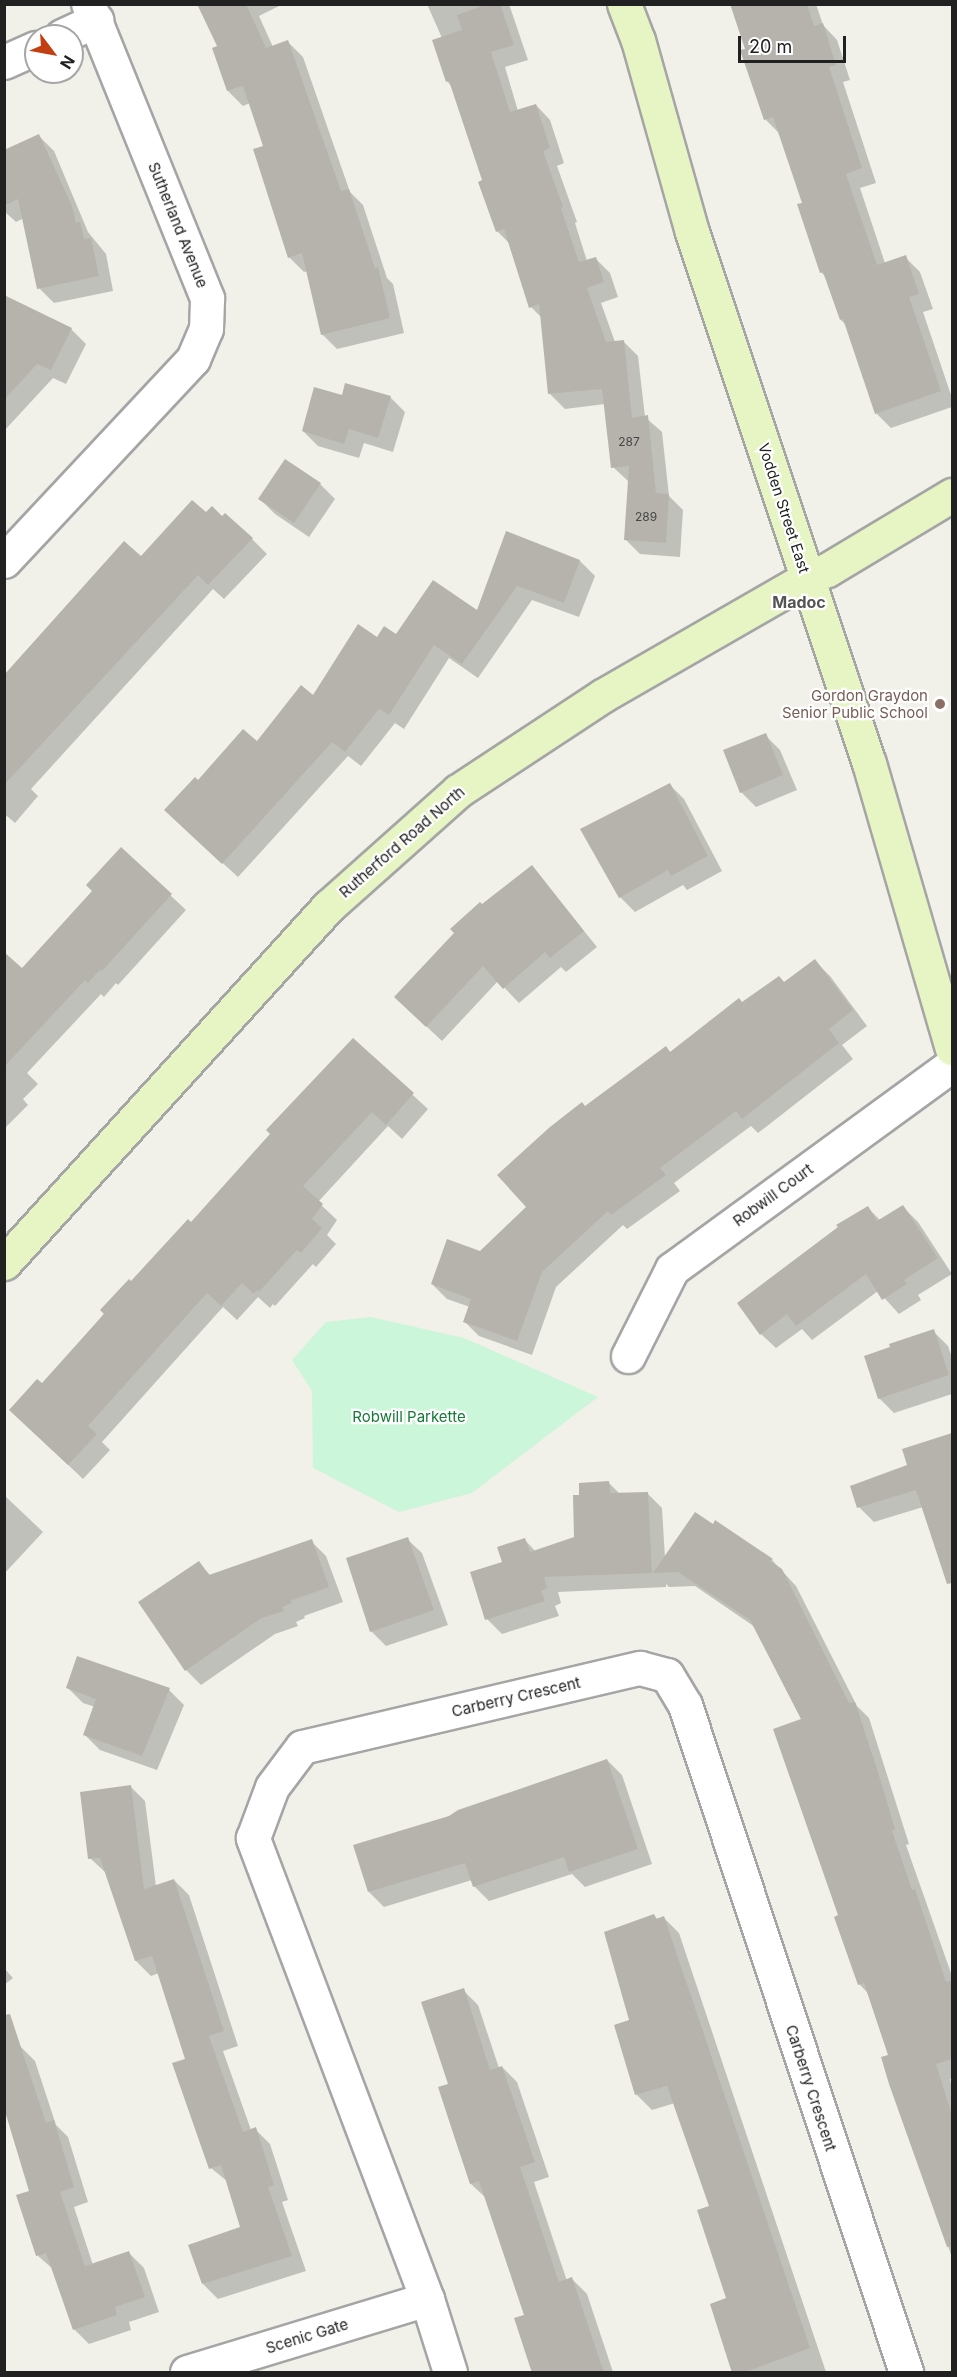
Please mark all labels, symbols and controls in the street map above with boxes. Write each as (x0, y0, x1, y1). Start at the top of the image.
north arrow (24, 24, 84, 84)
scale bar (741, 24, 849, 62)
text: 20 m (749, 36, 792, 57)
text: N (56, 52, 79, 73)
street label: Sutherland Avenue (145, 160, 211, 290)
house number: 287 (618, 435, 640, 449)
street label: Vodden Street East (754, 441, 814, 575)
house number: 289 (635, 510, 657, 524)
district label: Madoc (772, 592, 826, 612)
place label: Gordon Graydon Senior Public School (782, 686, 928, 721)
marker: Gordon Graydon Senior Public School (933, 697, 947, 711)
street label: Rutherford Road North (336, 783, 468, 901)
street label: Robwill Court (730, 1160, 816, 1230)
park label: Robwill Parkette (352, 1408, 466, 1426)
street label: Carberry Crescent (450, 1673, 582, 1721)
street label: Carberry Crescent (782, 2023, 840, 2153)
street label: Scenic Gate (264, 2315, 350, 2357)

